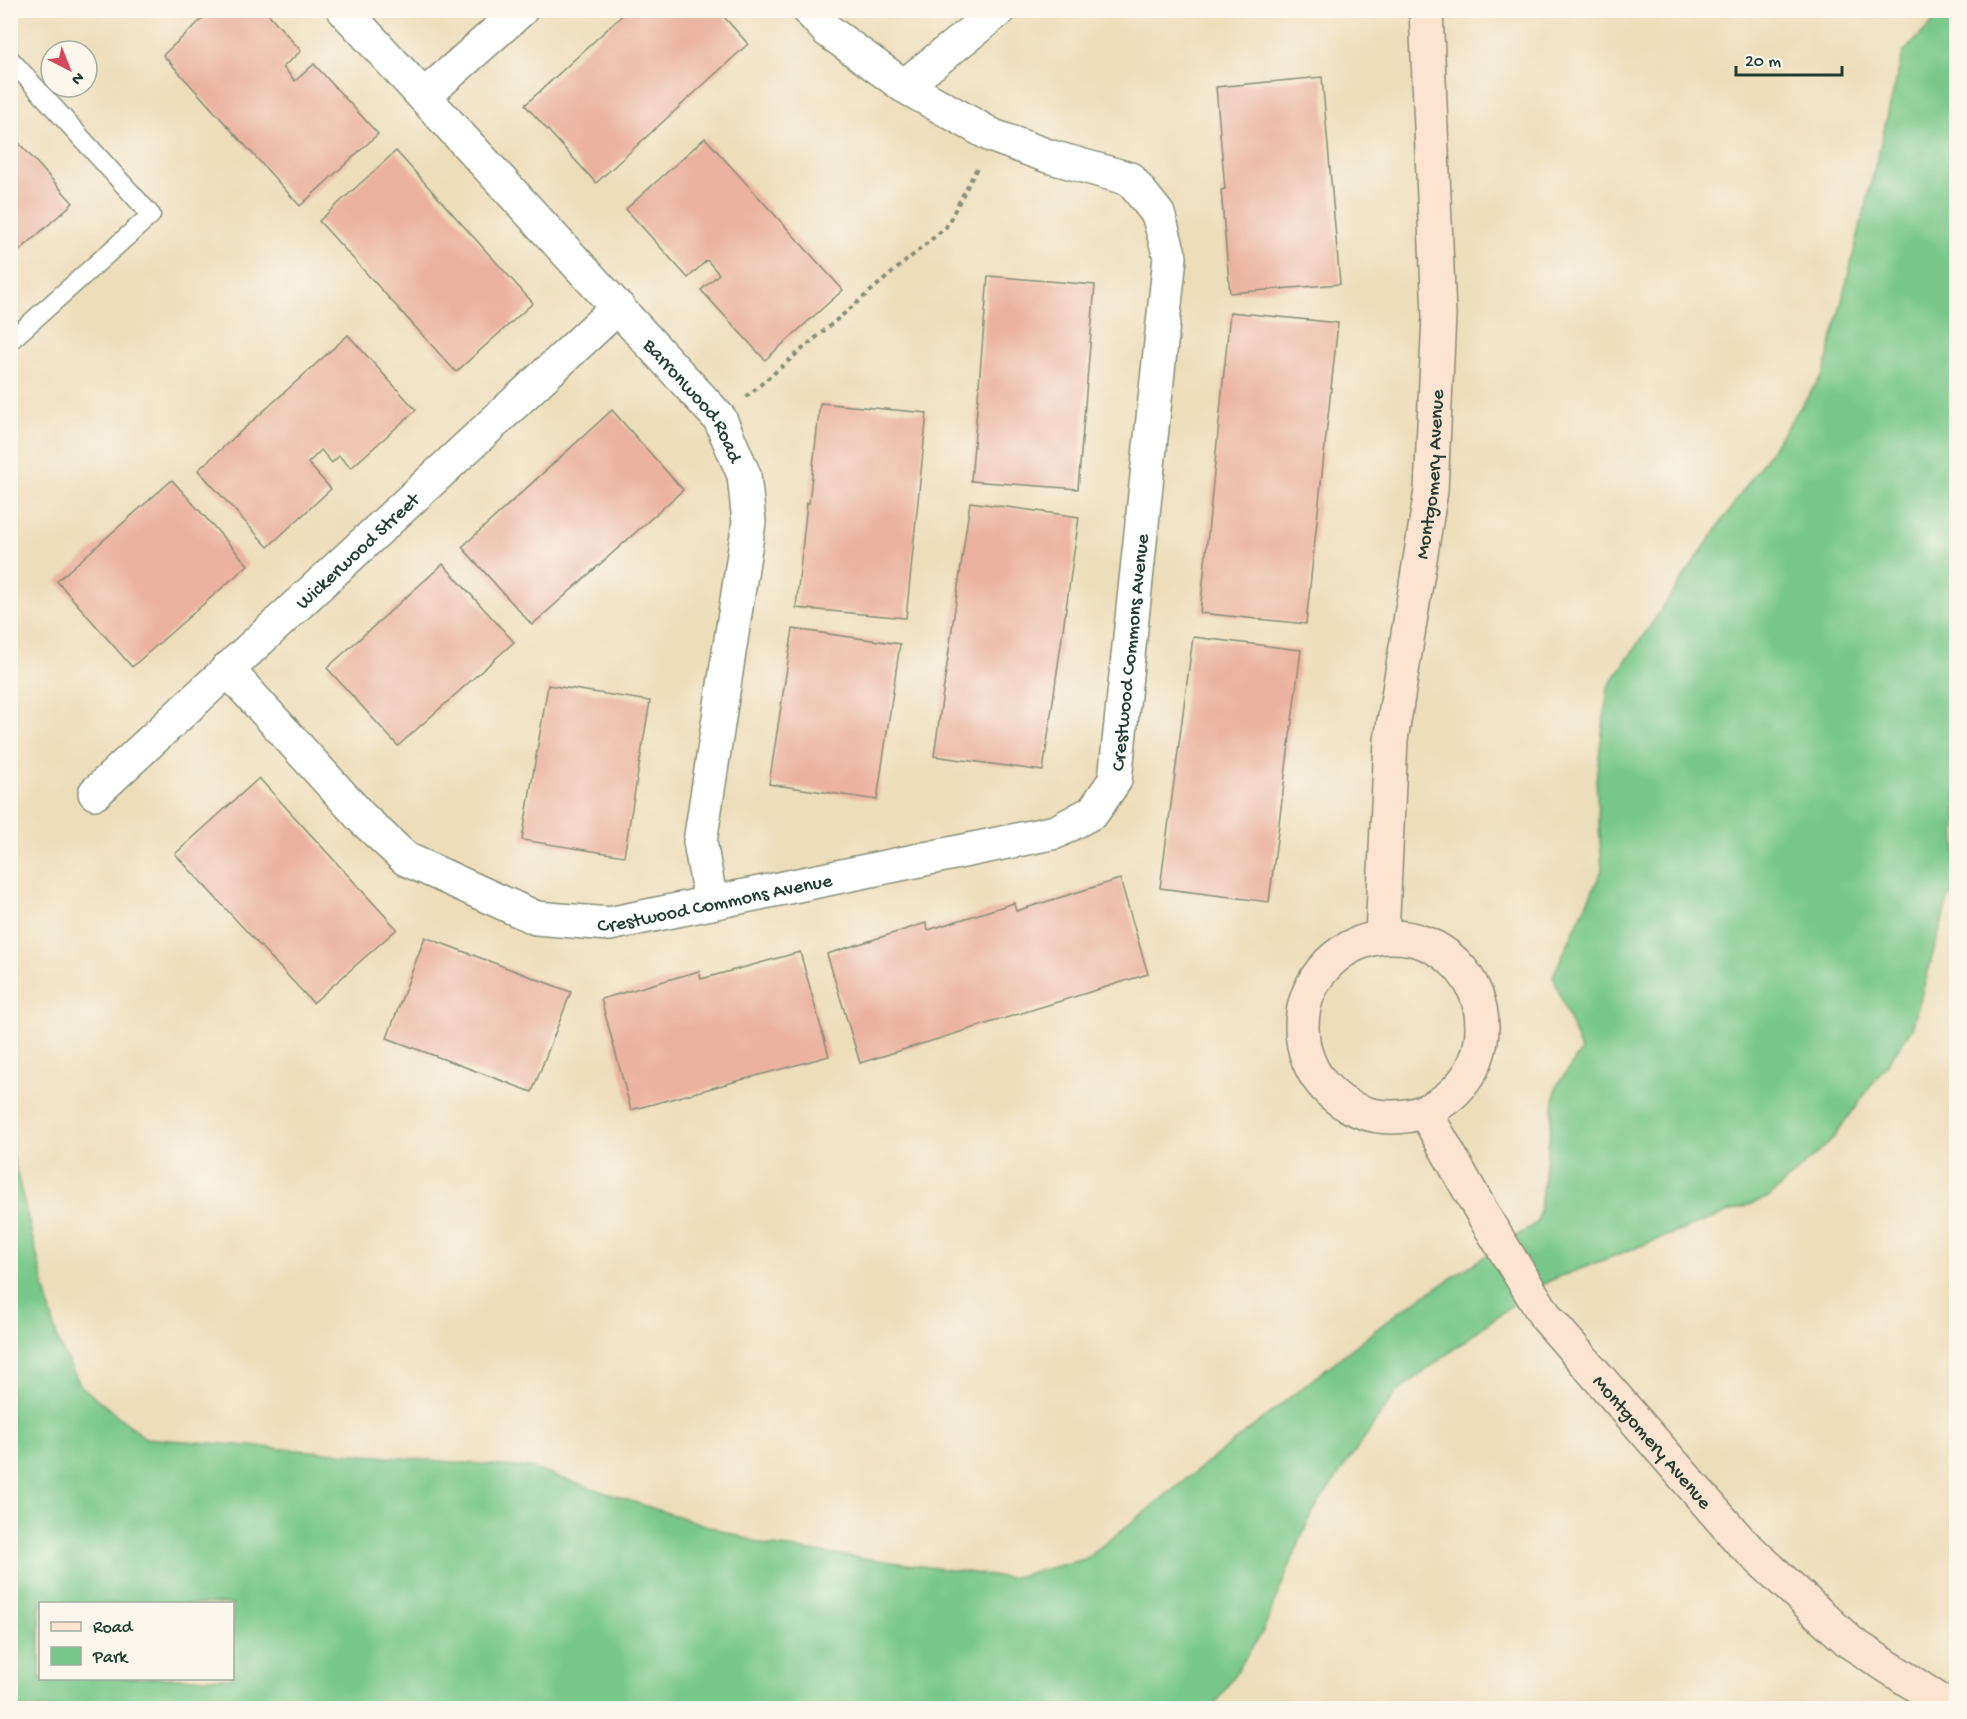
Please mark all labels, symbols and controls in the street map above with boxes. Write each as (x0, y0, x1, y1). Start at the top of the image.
north arrow (39, 39, 99, 99)
scale bar (1736, 39, 1842, 77)
text: 20 m (1745, 52, 1781, 73)
text: N (66, 67, 87, 88)
street label: Barronwood Road (636, 334, 746, 469)
street label: Montgomery Avenue (1412, 388, 1451, 561)
street label: Wickerwood Street (292, 488, 427, 616)
street label: Crestwood Commons Avenue (1108, 532, 1156, 772)
street label: Crestwood Commons Avenue (596, 870, 835, 939)
street label: Montgomery Avenue (1586, 1371, 1716, 1515)
legend (39, 1602, 234, 1680)
text: Road (93, 1618, 134, 1639)
text: Park (92, 1648, 129, 1669)

